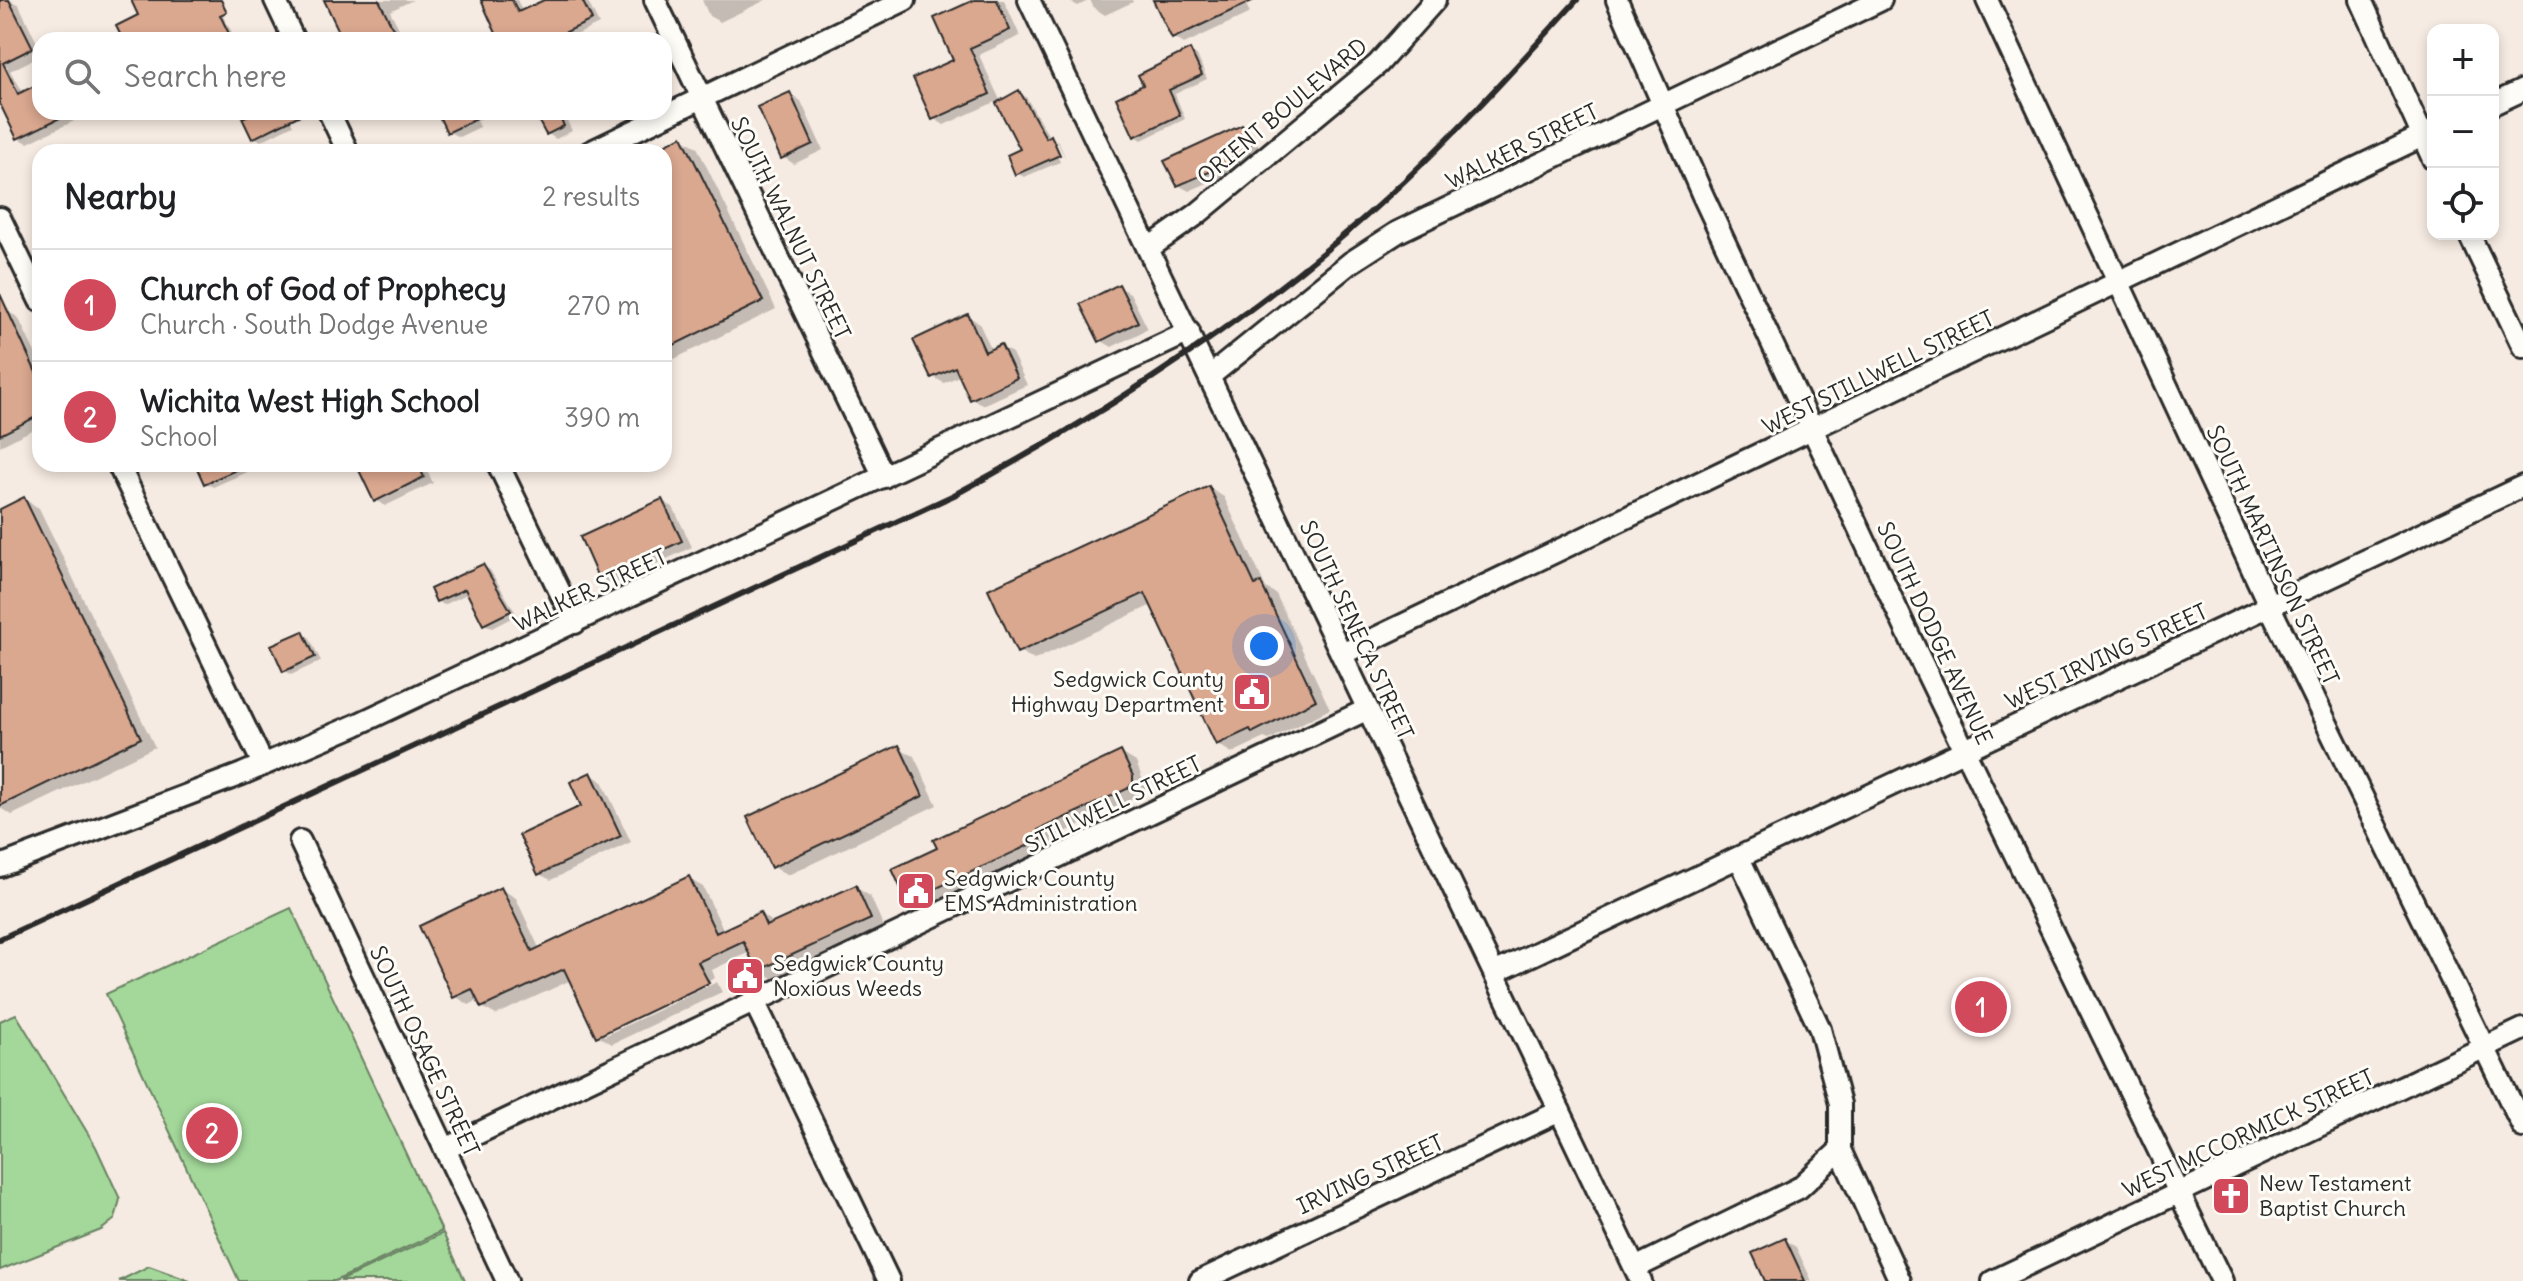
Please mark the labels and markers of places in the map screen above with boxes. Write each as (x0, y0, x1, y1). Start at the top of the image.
place label: Sedgwick County Highway Department (1011, 665, 1224, 718)
public building icon: Sedgwick County Highway Department (1231, 671, 1273, 713)
place label: Sedgwick County EMS Administration (944, 864, 1137, 917)
public building icon: Sedgwick County EMS Administration (895, 870, 937, 912)
place label: Sedgwick County Noxious Weeds (773, 949, 944, 1002)
public building icon: Sedgwick County Noxious Weeds (724, 955, 766, 997)
pin: 1 (1955, 977, 2007, 1037)
pin: 2 (186, 1103, 238, 1163)
place label: New Testament Baptist Church (2259, 1169, 2411, 1222)
church icon: New Testament Baptist Church (2210, 1175, 2252, 1217)

